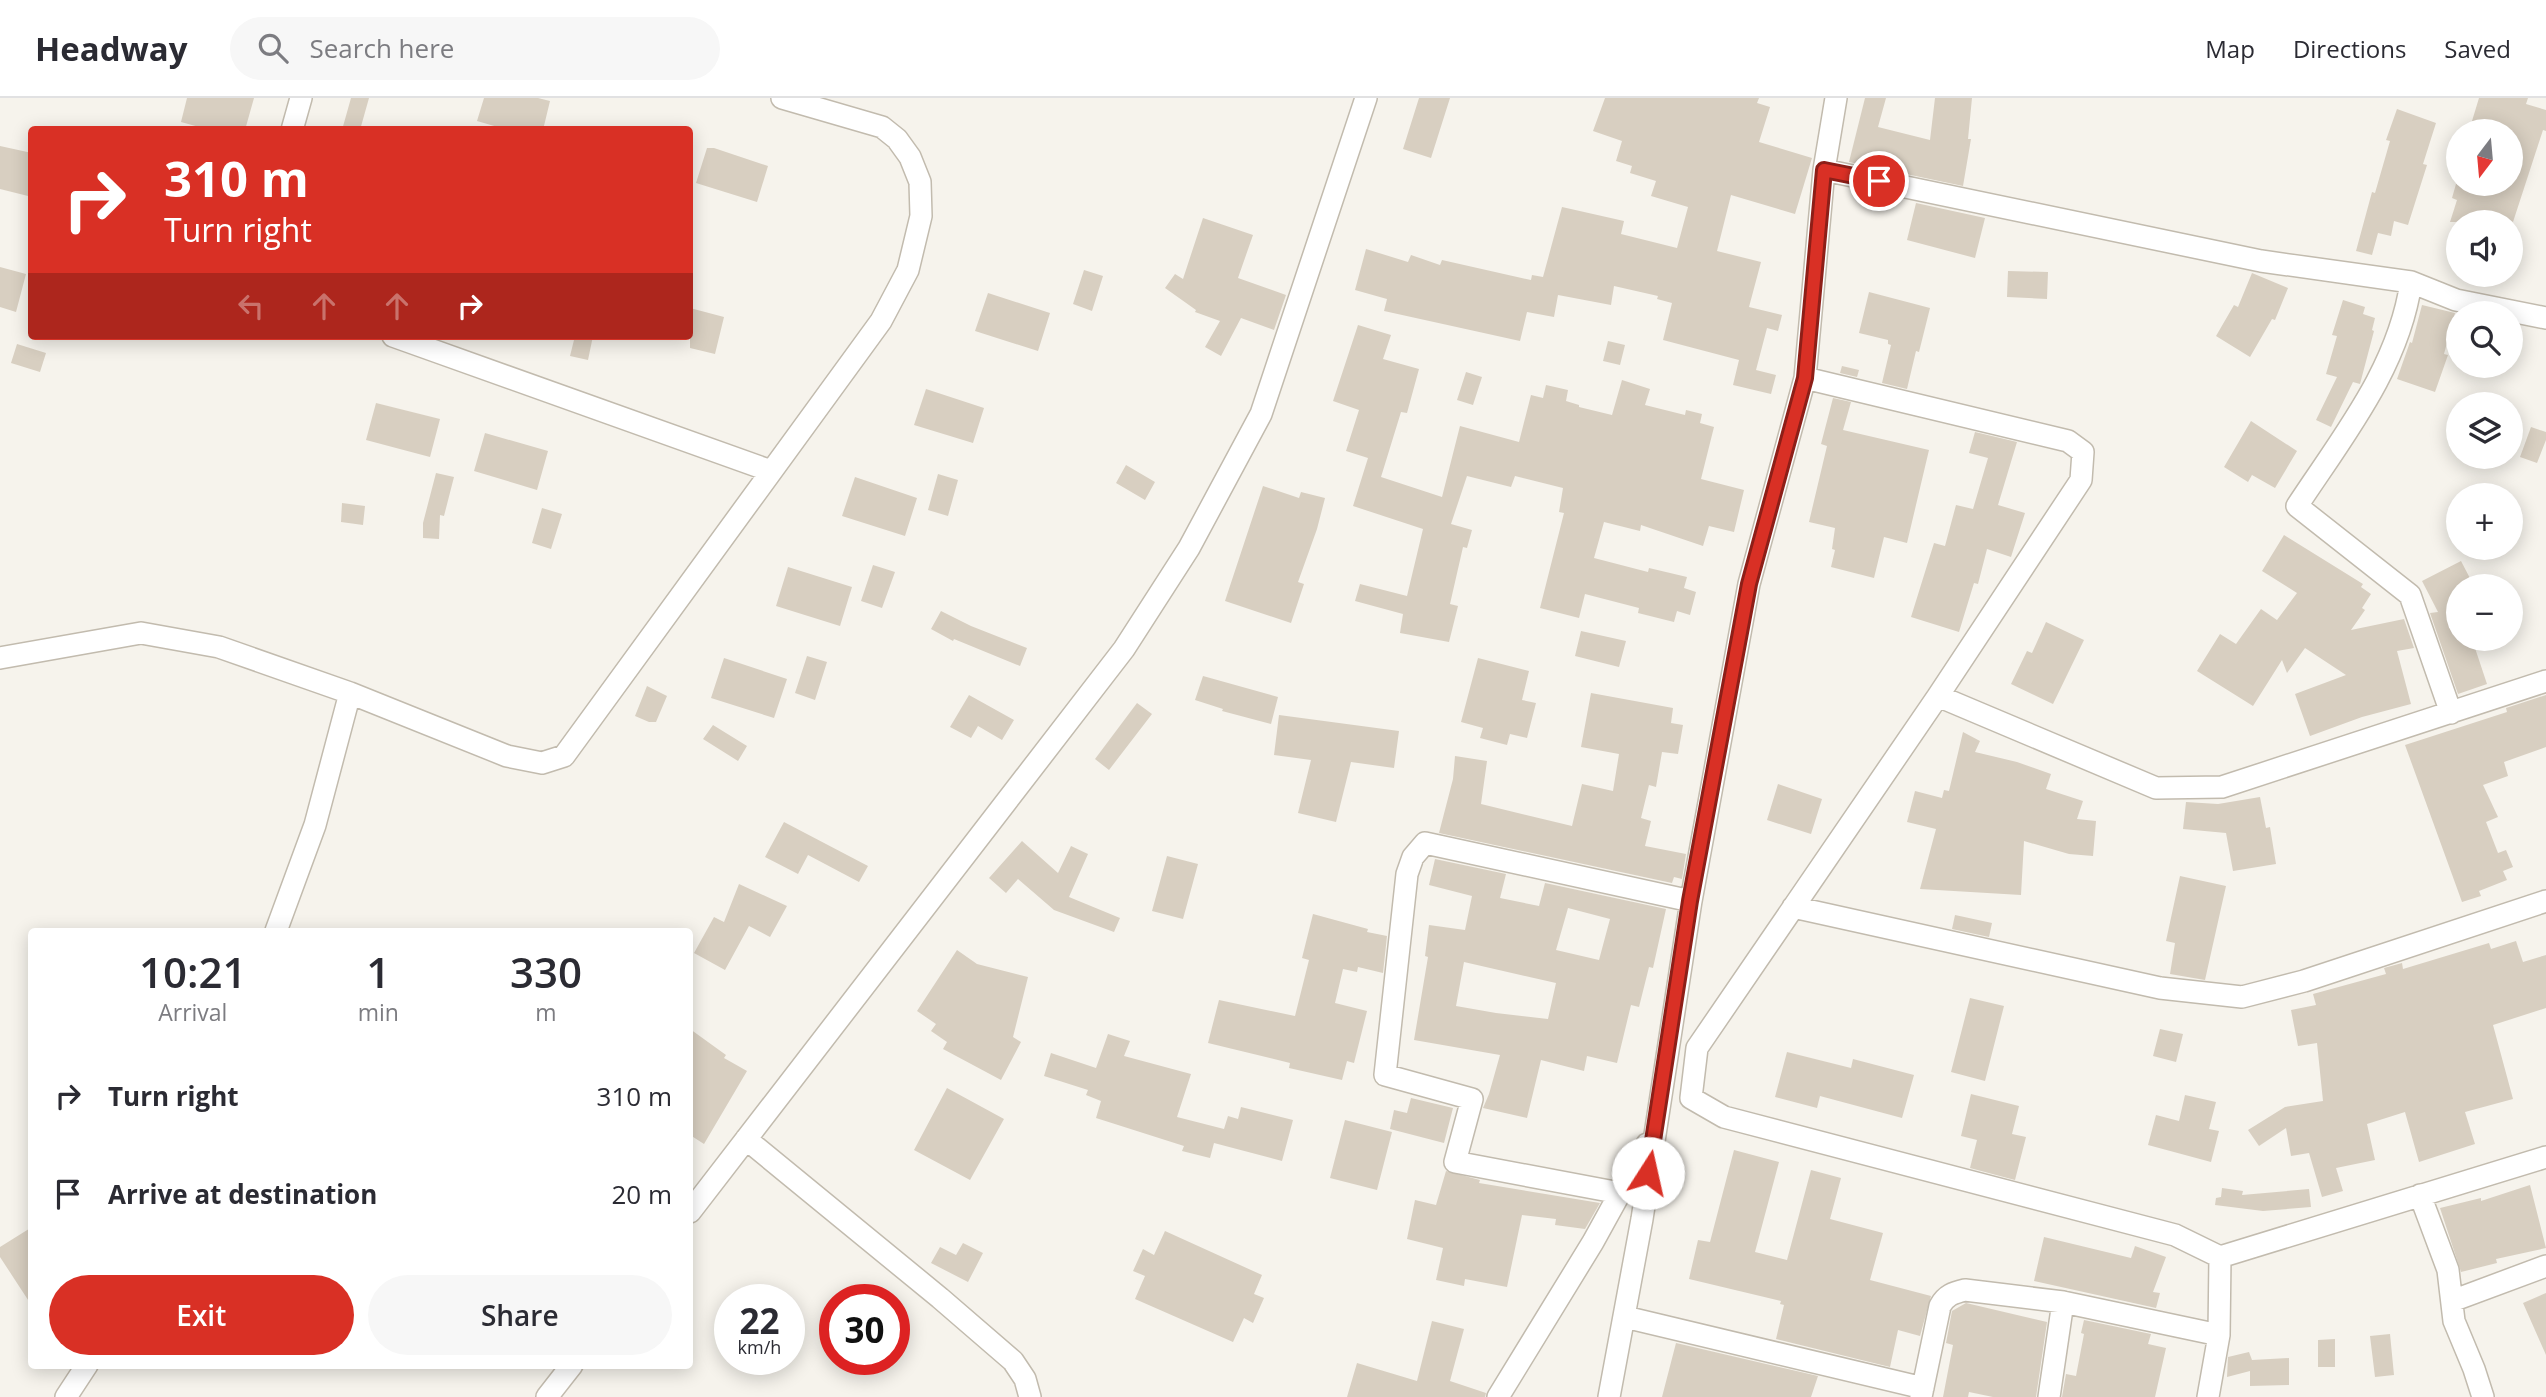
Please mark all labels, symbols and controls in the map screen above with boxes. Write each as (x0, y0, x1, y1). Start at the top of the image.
search box (230, 17, 720, 80)
text: Headway (35, 26, 188, 71)
icon: search (254, 29, 292, 67)
text: Search here (310, 30, 454, 66)
text: Map (2205, 32, 2255, 65)
text: Directions (2293, 32, 2406, 65)
text: Saved (2444, 32, 2511, 65)
north arrow (2446, 119, 2524, 196)
map controls (2446, 119, 2523, 651)
text: 310 m (164, 145, 309, 211)
pin (1849, 151, 1909, 211)
icon: right (49, 154, 140, 245)
icon: arrive (1860, 162, 1898, 200)
text: Turn right (164, 208, 312, 251)
button: sound (2446, 210, 2523, 287)
icon: left (232, 287, 270, 325)
icon: ahead (305, 287, 343, 325)
icon: ahead (378, 287, 416, 325)
icon: right (451, 287, 489, 325)
button: search (2446, 301, 2523, 378)
button: layers (2446, 392, 2523, 469)
button: + (2446, 483, 2523, 560)
button: − (2446, 574, 2523, 651)
text: 10:21 (139, 943, 247, 1000)
text: 1 (366, 943, 390, 1000)
text: 330 (510, 943, 582, 1000)
text: Arrival (158, 996, 227, 1028)
text: min (358, 996, 399, 1028)
text: m (535, 996, 557, 1028)
icon: right (49, 1077, 87, 1115)
text: Turn right (108, 1078, 239, 1114)
text: 310 m (597, 1078, 672, 1114)
position arrow (1611, 1136, 1685, 1210)
icon: arrive (49, 1175, 87, 1213)
text: Arrive at destination (108, 1176, 377, 1212)
text: 20 m (611, 1176, 672, 1212)
button: Exit (49, 1275, 354, 1355)
button: Share (368, 1275, 672, 1355)
speed limit sign: 30 (819, 1284, 910, 1375)
text: 22 (739, 1297, 780, 1344)
text: km/h (738, 1335, 781, 1359)

